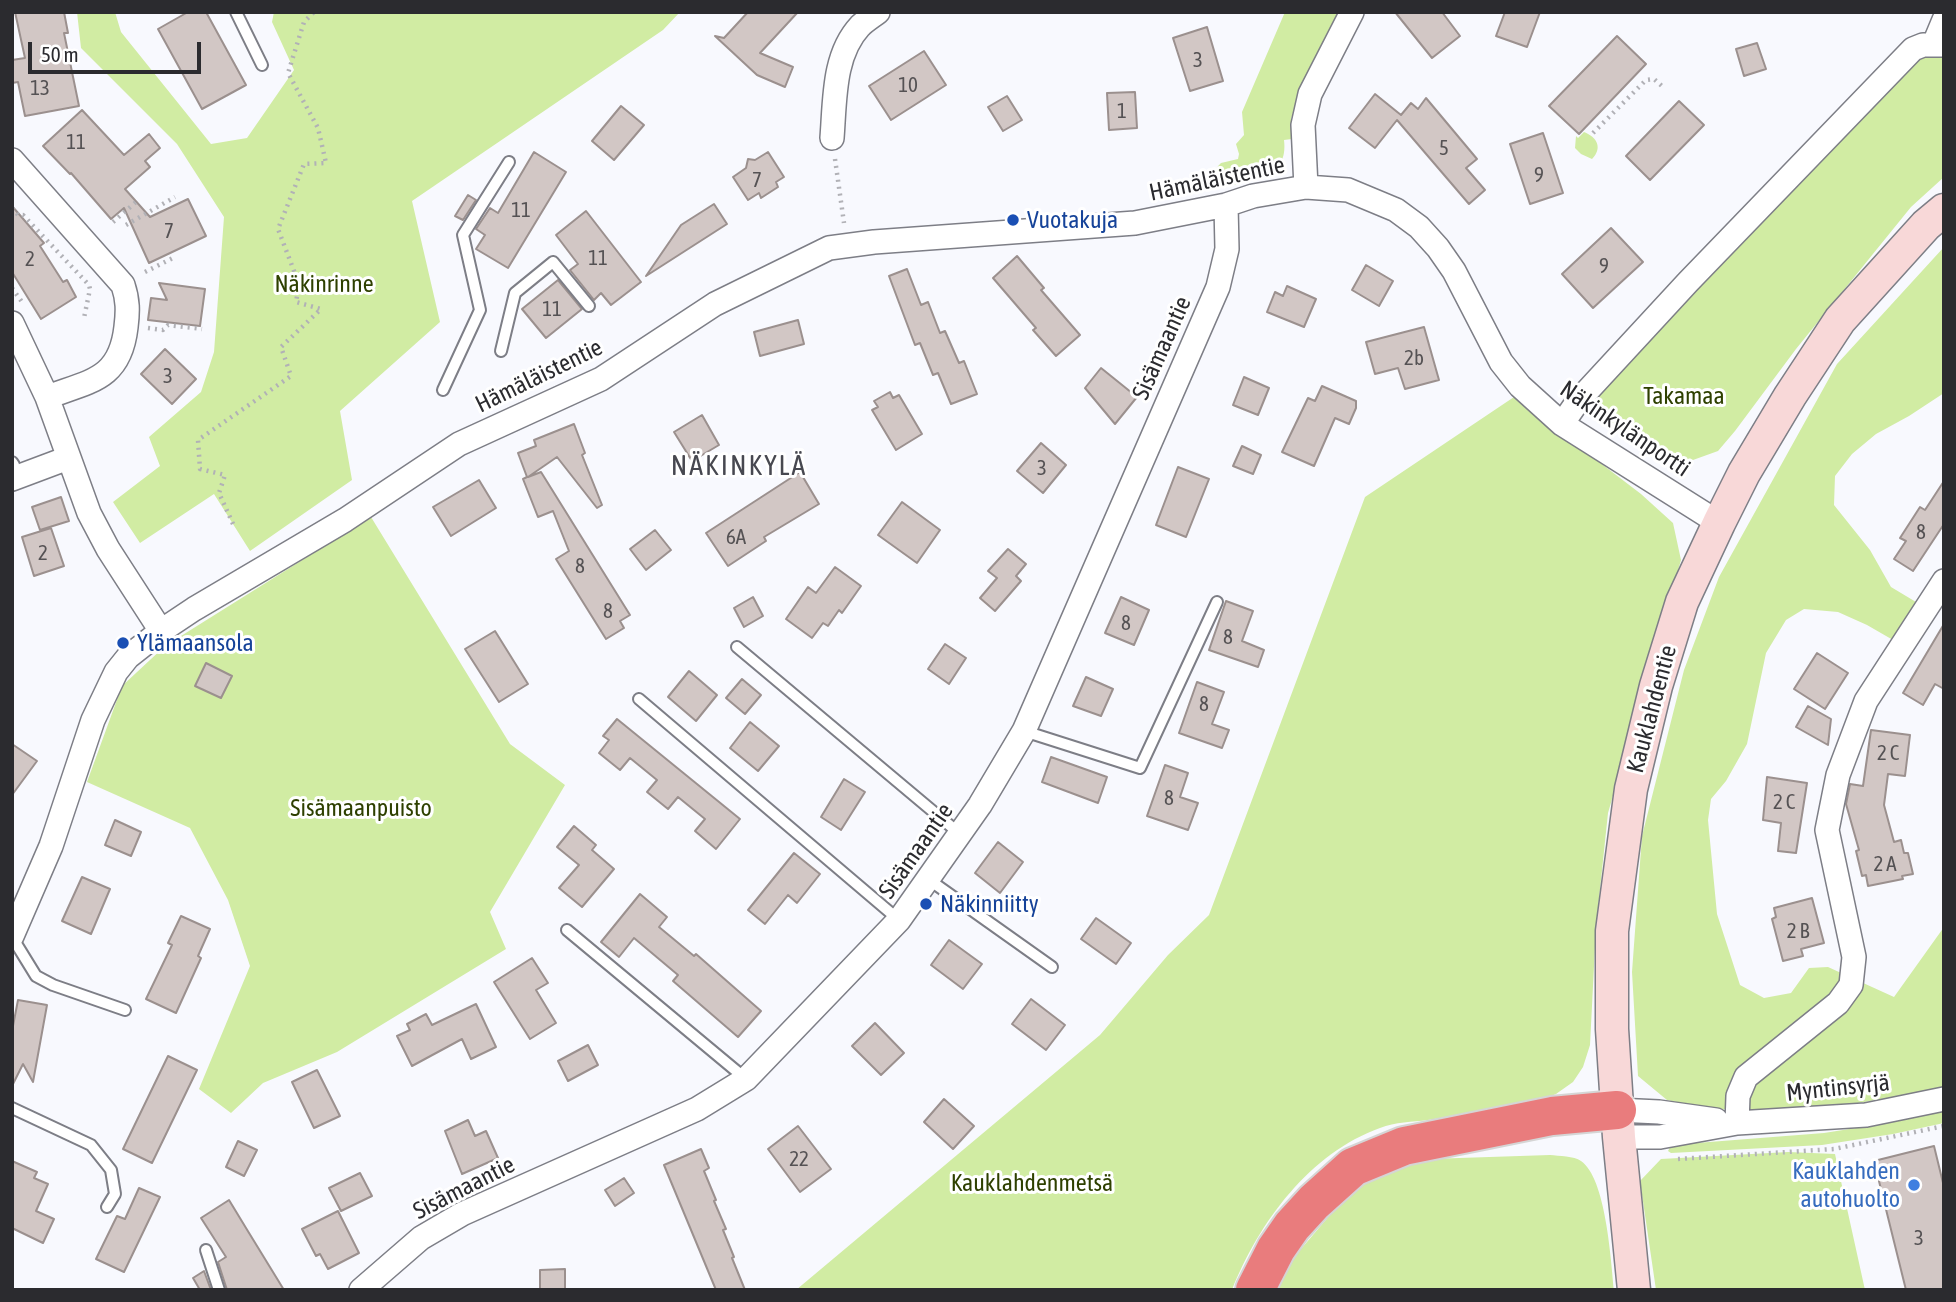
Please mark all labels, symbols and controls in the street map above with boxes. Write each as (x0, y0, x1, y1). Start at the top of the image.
scale bar (32, 28, 205, 72)
text: 50 m (41, 42, 79, 66)
house number: 3 (1193, 47, 1203, 73)
house number: 10 (898, 72, 918, 98)
house number: 13 (30, 75, 50, 101)
house number: 1 (1117, 98, 1127, 124)
house number: 11 (66, 129, 86, 155)
house number: 5 (1439, 135, 1449, 161)
street label: Hämäläistentie (1147, 151, 1287, 207)
house number: 9 (1534, 162, 1544, 188)
house number: 7 (752, 167, 762, 193)
house number: 11 (511, 197, 531, 223)
place label: Vuotakuja (1027, 206, 1118, 234)
marker: Vuotakuja (1005, 212, 1021, 228)
house number: 7 (164, 218, 174, 244)
house number: 11 (588, 245, 608, 271)
house number: 2 (25, 246, 35, 272)
house number: 9 (1599, 253, 1609, 279)
park label: Näkinrinne (274, 270, 374, 298)
street label: Sisämaantie (1127, 292, 1197, 404)
house number: 11 (542, 296, 562, 322)
street label: Hämäläistentie (471, 333, 607, 419)
house number: 2b (1404, 345, 1424, 371)
house number: 3 (163, 363, 173, 389)
street label: Näkinkylänportti (1554, 375, 1696, 483)
park label: Takamaa (1643, 382, 1725, 410)
district label: NÄKINKYLÄ (672, 449, 806, 483)
house number: 3 (1037, 455, 1047, 481)
house number: 8 (1916, 519, 1926, 545)
house number: 6A (726, 524, 746, 550)
house number: 2 (38, 540, 48, 566)
house number: 8 (575, 553, 585, 579)
house number: 8 (603, 598, 613, 624)
house number: 8 (1121, 610, 1131, 636)
house number: 8 (1223, 624, 1233, 650)
place label: Ylämaansola (137, 629, 254, 657)
marker: Ylämaansola (115, 635, 131, 651)
street label: Kauklahdentie (1621, 642, 1683, 776)
house number: 8 (1199, 691, 1209, 717)
house number: 2 C (1877, 740, 1899, 766)
house number: 8 (1164, 785, 1174, 811)
house number: 2 C (1773, 789, 1795, 815)
park label: Sisämaanpuisto (290, 794, 432, 822)
street label: Sisämaantie (873, 798, 959, 904)
house number: 2 A (1873, 851, 1897, 877)
place label: Näkinniitty (940, 890, 1039, 918)
marker: Näkinniitty (918, 896, 934, 912)
house number: 2 B (1787, 918, 1809, 944)
street label: Myntinsyrjä (1785, 1068, 1891, 1108)
house number: 22 (789, 1146, 809, 1172)
street label: Sisämaantie (409, 1150, 519, 1226)
place label: Kauklahden autohuolto (1792, 1157, 1900, 1213)
park label: Kauklahdenmetsä (951, 1169, 1113, 1197)
marker: Kauklahden autohuolto (1906, 1177, 1922, 1193)
house number: 3 (1914, 1225, 1924, 1251)

